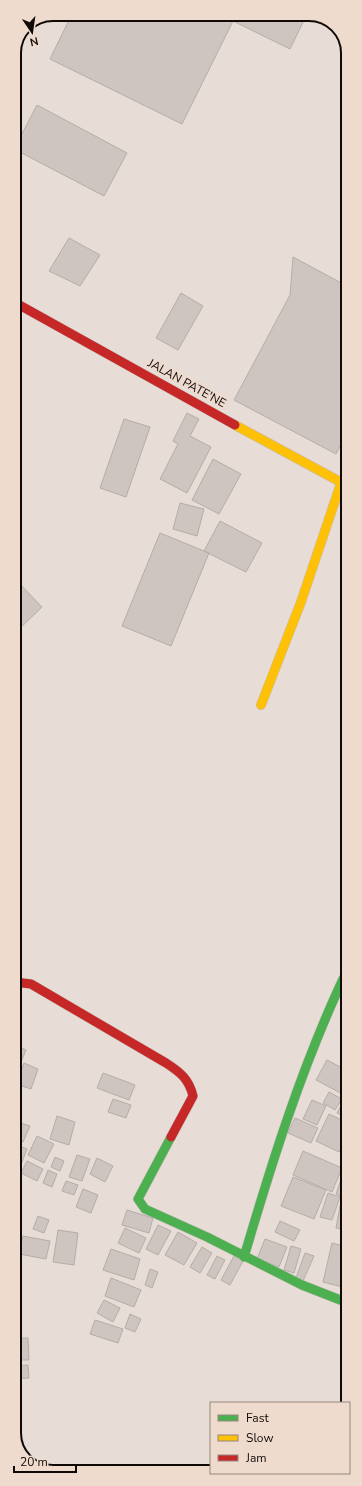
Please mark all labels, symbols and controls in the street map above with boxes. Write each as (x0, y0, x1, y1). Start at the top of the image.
north arrow (12, 12, 52, 52)
text: N (28, 33, 40, 49)
street label: JALAN PATE'NE (144, 354, 229, 411)
legend (210, 1402, 350, 1474)
text: Fast (246, 1410, 269, 1426)
text: Slow (246, 1430, 274, 1446)
scale bar (14, 1448, 76, 1474)
text: Jam (245, 1450, 267, 1466)
text: 20 m (20, 1454, 48, 1470)

